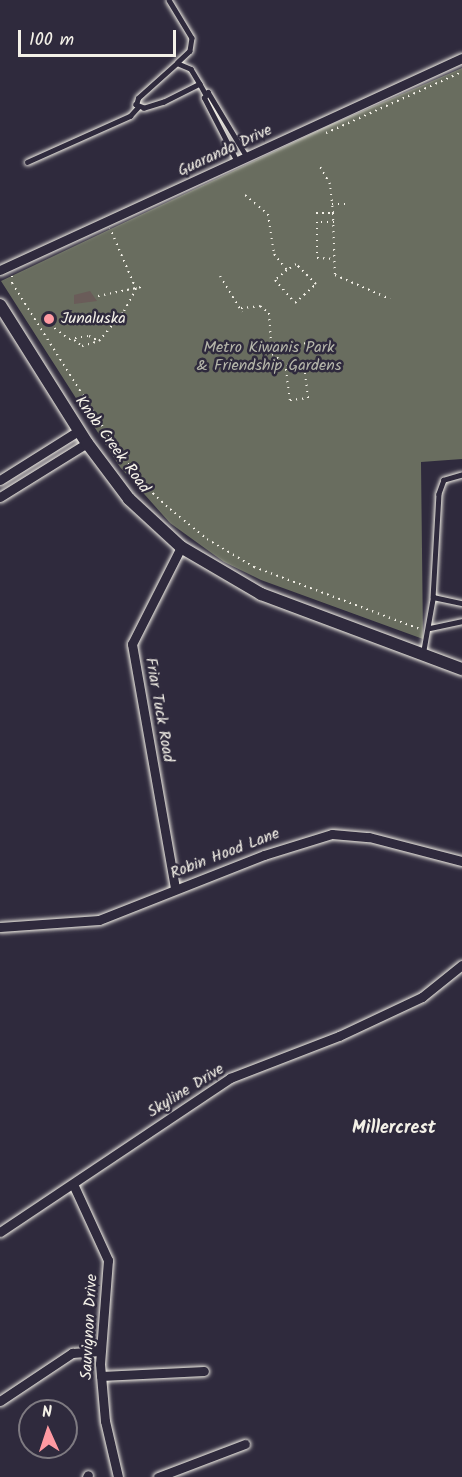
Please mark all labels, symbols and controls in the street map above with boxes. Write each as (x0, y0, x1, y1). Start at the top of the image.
scale bar (21, 18, 178, 56)
text: 100 m (29, 26, 74, 55)
street label: Guaranda Drive (175, 121, 275, 181)
place label: Junaluska (61, 309, 126, 329)
marker: Junaluska (42, 312, 56, 326)
park label: Metro Kiwanis Park & Friendship Gardens (196, 338, 342, 376)
street label: Knob Creek Road (70, 393, 154, 497)
street label: Friar Tuck Road (140, 656, 178, 764)
street label: Robin Hood Lane (168, 824, 282, 884)
street label: Skyline Drive (144, 1060, 228, 1122)
district label: Millercrest (352, 1118, 436, 1140)
street label: Sauvignon Drive (78, 1274, 102, 1380)
north arrow (18, 1399, 78, 1459)
text: N (41, 1400, 53, 1425)

